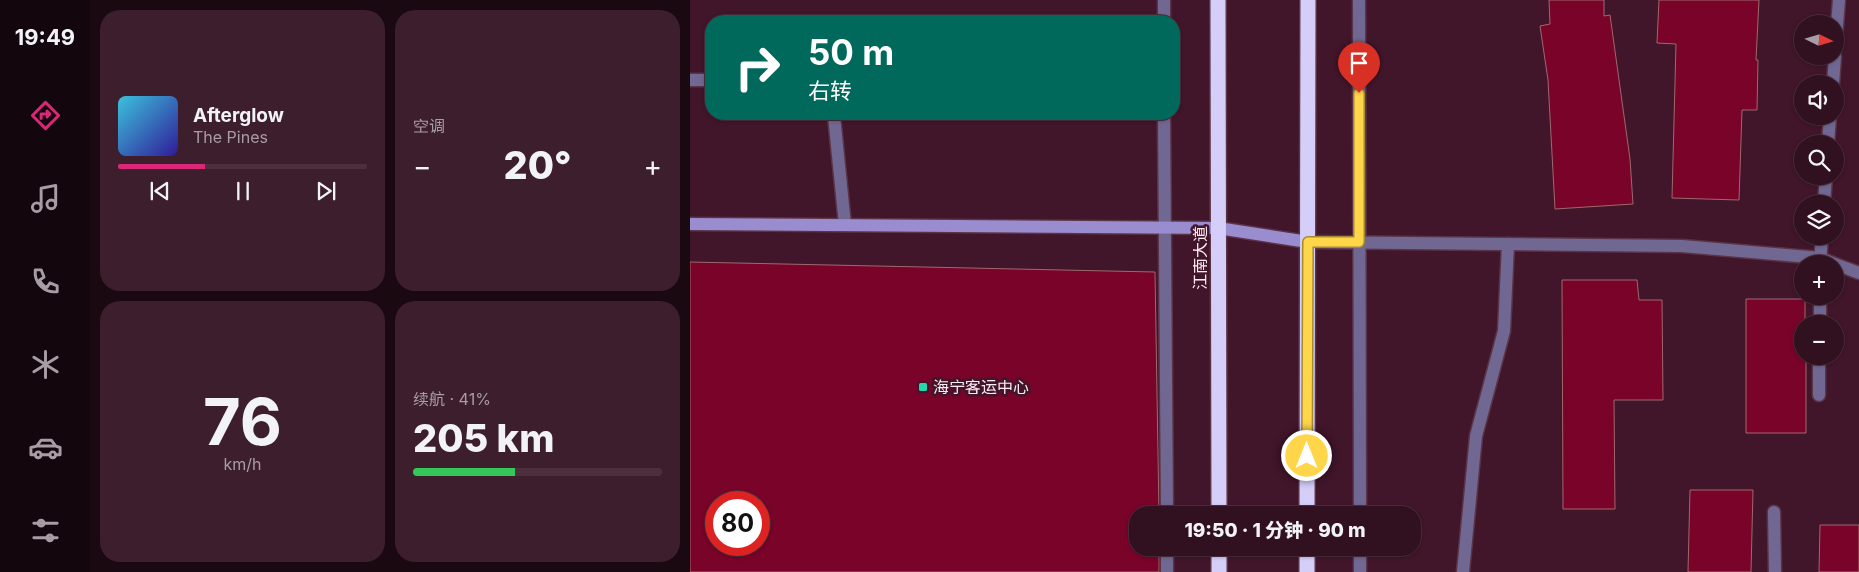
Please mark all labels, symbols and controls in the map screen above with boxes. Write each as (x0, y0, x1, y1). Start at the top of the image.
north arrow (1794, 15, 1844, 65)
map controls (1794, 15, 1844, 365)
text: 19:49 (15, 24, 75, 50)
text: 50 m (808, 31, 894, 73)
icon: right (725, 35, 790, 100)
pin (1338, 42, 1380, 93)
icon: arrive (1345, 49, 1373, 77)
button: sound (1794, 75, 1844, 125)
text: 右转 (808, 78, 852, 104)
icon: directions (28, 98, 63, 133)
text: Afterglow (193, 104, 284, 127)
text: 空调 (413, 116, 445, 136)
text: The Pines (193, 127, 268, 147)
button: search (1794, 135, 1844, 185)
text: 20° (503, 142, 572, 188)
text: − (413, 149, 432, 183)
text: + (643, 149, 662, 183)
icon: previous (146, 177, 174, 205)
icon: pause (229, 177, 257, 205)
icon: next (312, 177, 340, 205)
icon: music (28, 181, 63, 216)
button: layers (1794, 195, 1844, 245)
street label: 江南大道 (1190, 226, 1210, 290)
button: + (1794, 255, 1844, 305)
icon: phone (28, 264, 63, 299)
button: − (1794, 315, 1844, 365)
icon: climate (28, 347, 63, 382)
place label: 海宁客运中心 (933, 377, 1029, 397)
marker: 海宁客运中心 (917, 381, 929, 393)
text: 76 (203, 382, 282, 461)
text: 续航 · 41% (413, 389, 491, 409)
text: 205 km (413, 415, 554, 461)
position arrow (1280, 429, 1332, 481)
icon: car (28, 430, 63, 465)
text: km/h (223, 454, 262, 474)
speed limit sign: 80 (705, 491, 770, 556)
icon: filters (28, 513, 63, 548)
text: 19:50 · 1 分钟 · 90 m (1184, 519, 1366, 542)

